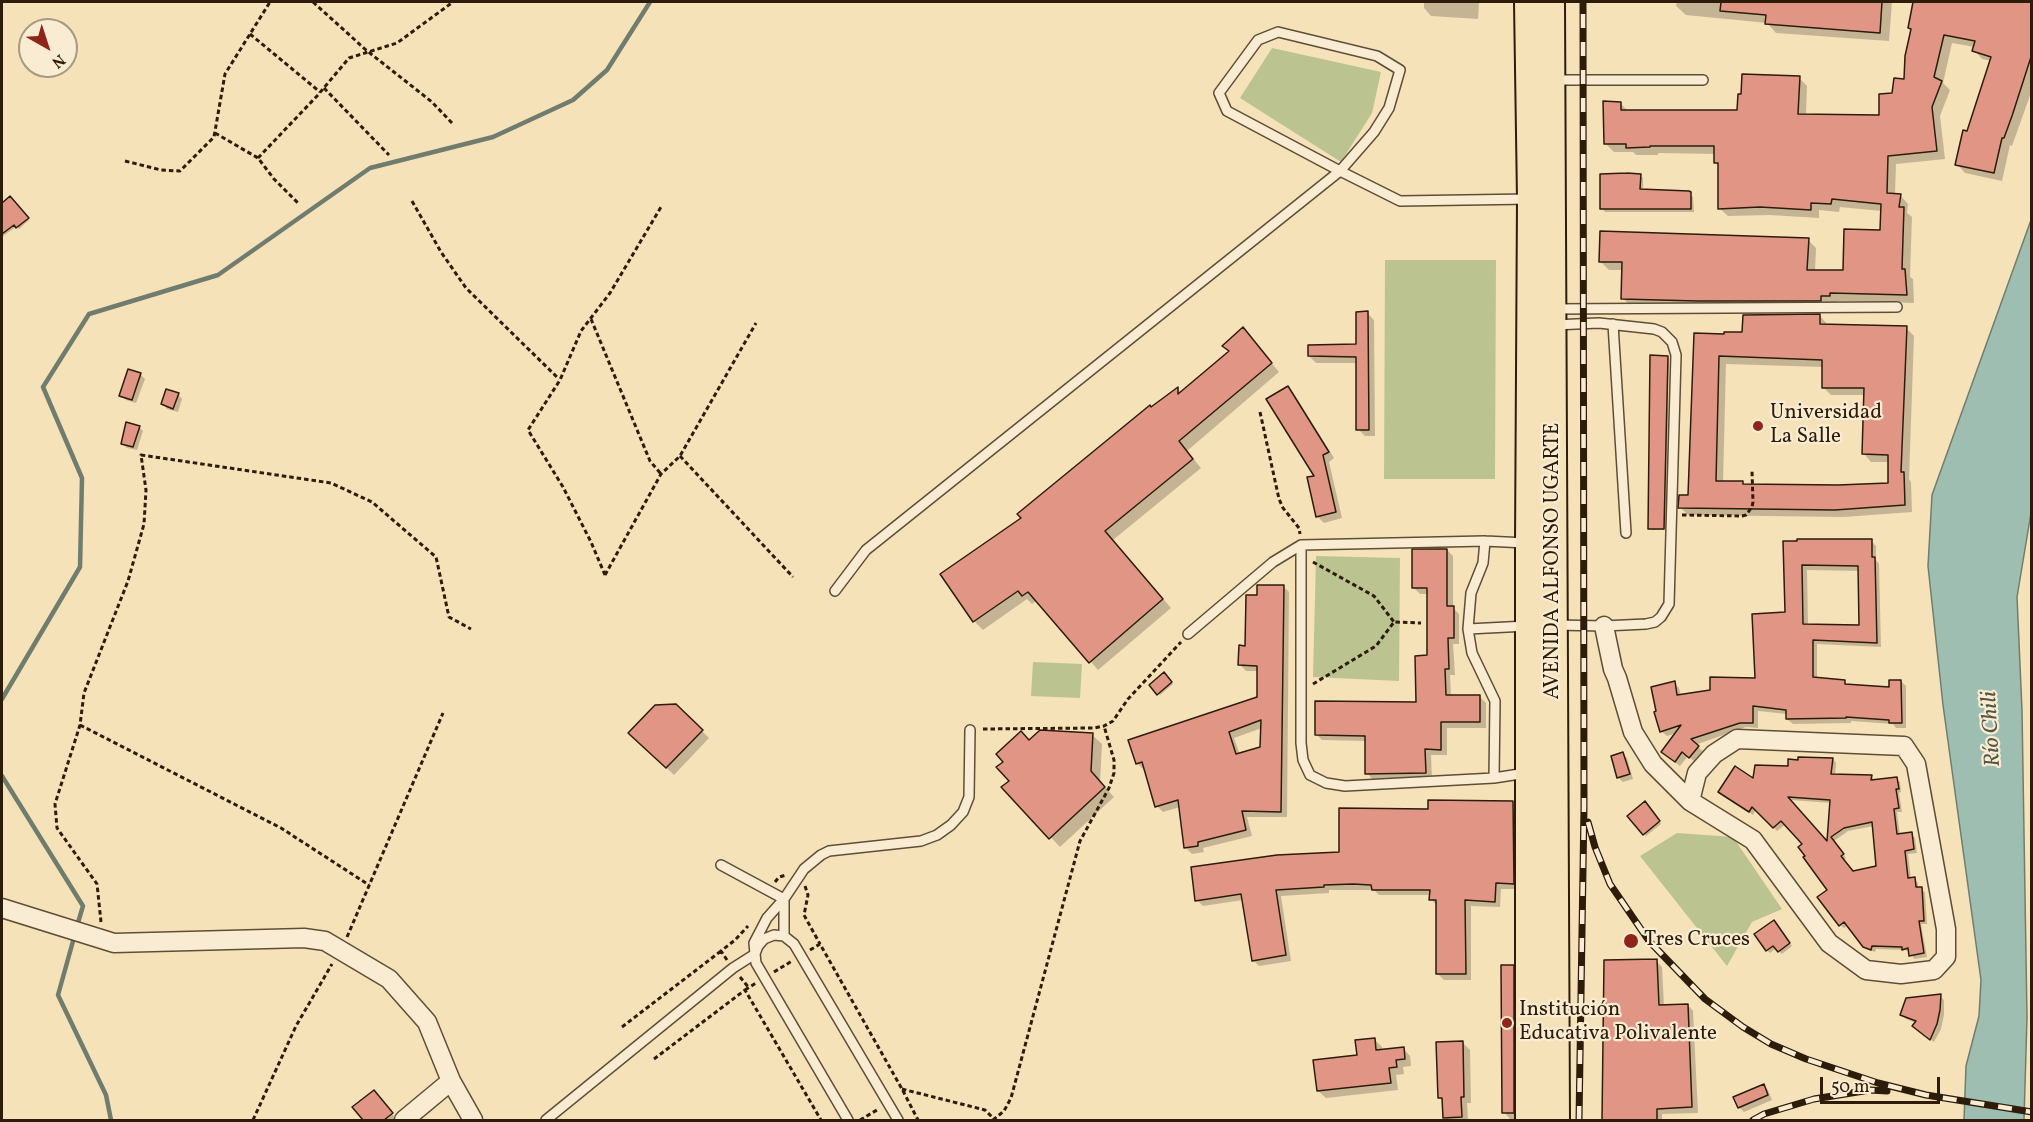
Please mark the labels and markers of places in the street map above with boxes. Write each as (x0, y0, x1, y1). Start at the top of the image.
place label: Universidad La Salle (1770, 401, 1882, 451)
marker: Universidad La Salle (1751, 419, 1765, 433)
place label: Tres Cruces (1644, 928, 1750, 954)
marker: Tres Cruces (1622, 932, 1640, 950)
place label: Institución Educativa Polivalente (1519, 998, 1717, 1048)
marker: Institución Educativa Polivalente (1500, 1016, 1514, 1030)

